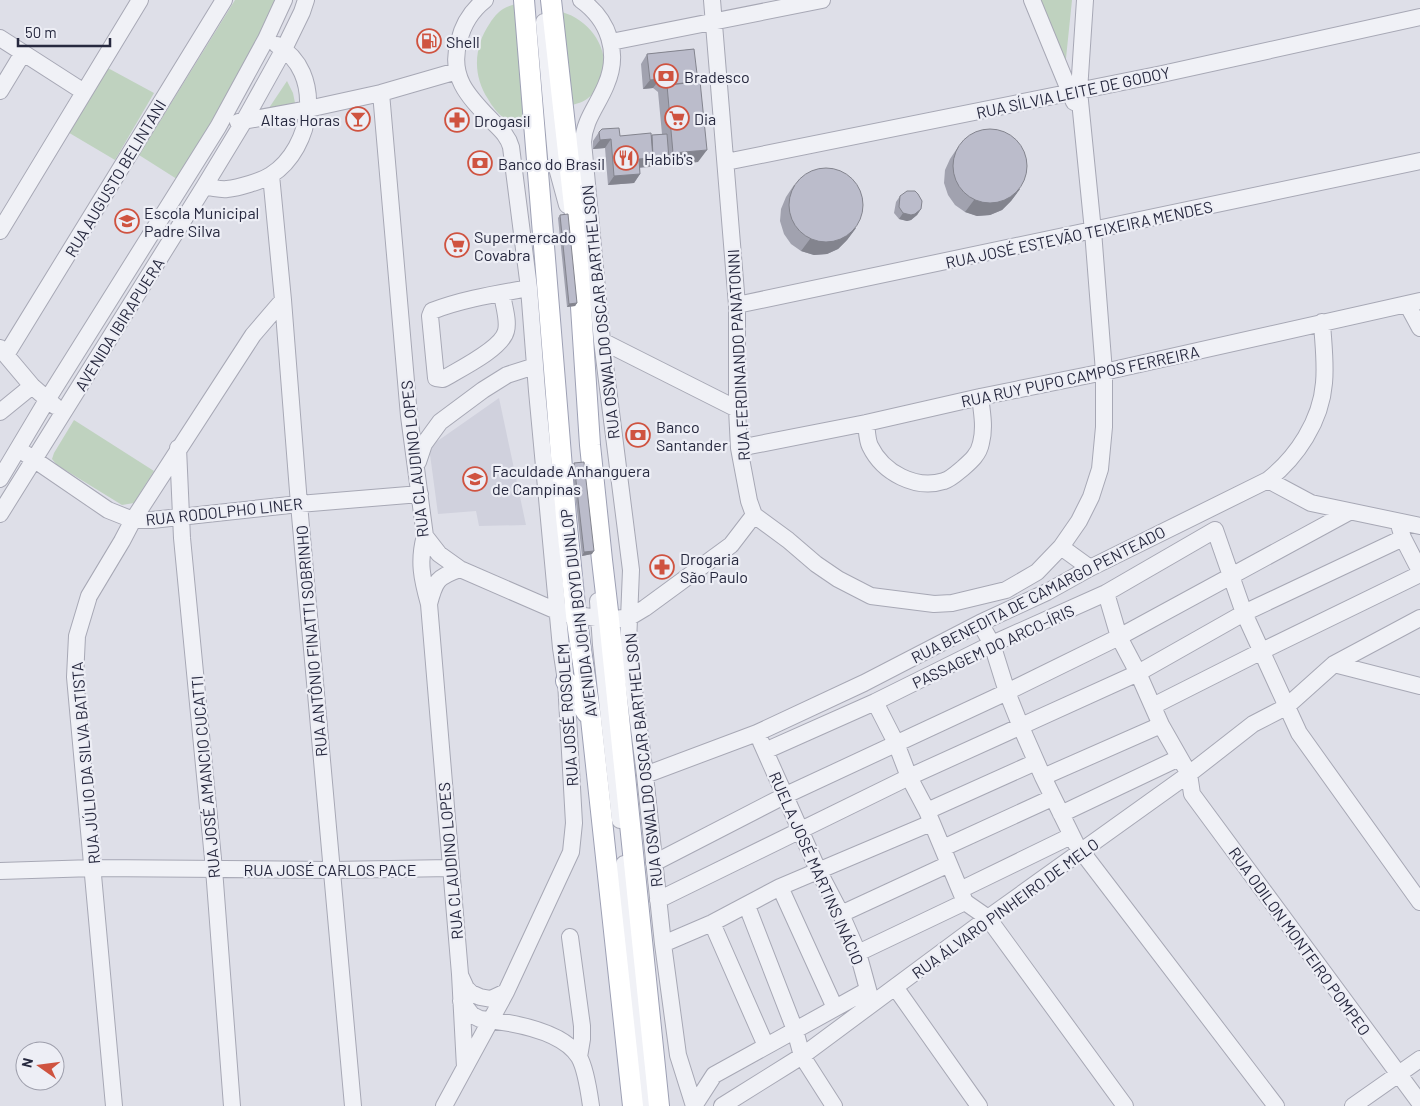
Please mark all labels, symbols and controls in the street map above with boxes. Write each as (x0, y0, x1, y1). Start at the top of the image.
scale bar (18, 15, 110, 47)
text: 50 m (25, 23, 57, 41)
fuel station icon: Shell (416, 28, 442, 54)
place label: Shell (446, 32, 480, 51)
street label: RUA SÍLVIA LEITE DE GODOY (974, 62, 1172, 122)
bank icon: Bradesco (653, 63, 679, 89)
place label: Bradesco (684, 67, 750, 86)
street label: RUA AUGUSTO BELINTANI (60, 96, 170, 260)
supermarket icon: Dia (664, 105, 690, 131)
bar icon: Altas Horas (345, 106, 371, 132)
pharmacy icon: Drogasil (444, 107, 470, 133)
place label: Dia (694, 109, 716, 128)
place label: Altas Horas (261, 110, 340, 129)
place label: Drogasil (474, 111, 531, 130)
restaurant icon: Habib's (613, 145, 639, 171)
place label: Habib's (644, 149, 693, 168)
bank icon: Banco do Brasil (467, 150, 493, 176)
place label: Banco do Brasil (498, 154, 605, 173)
street label: RUA OSWALDO OSCAR BARTHELSON (577, 184, 623, 440)
street label: RUA JOSÉ ESTEVÃO TEIXEIRA MENDES (944, 196, 1214, 272)
place label: Escola Municipal Padre Silva (144, 203, 259, 240)
school or university icon: Escola Municipal Padre Silva (114, 208, 140, 234)
place label: Supermercado Covabra (474, 227, 576, 264)
supermarket icon: Supermercado Covabra (444, 232, 470, 258)
street label: RUA FERDINANDO PANATONNI (723, 249, 753, 461)
street label: AVENIDA IBIRAPUERA (70, 254, 168, 394)
street label: RUA RUY PUPO CAMPOS FERREIRA (959, 341, 1201, 411)
street label: RUA CLAUDINO LOPES (396, 379, 432, 539)
place label: Banco Santander (656, 417, 728, 454)
bank icon: Banco Santander (625, 422, 651, 448)
place label: Faculdade Anhanguera de Campinas (492, 461, 650, 498)
school or university icon: Faculdade Anhanguera de Campinas (462, 466, 488, 492)
street label: RUA RODOLPHO LINER (144, 493, 304, 529)
street label: AVENIDA JOHN BOYD DUNLOP (556, 508, 600, 718)
street label: RUA BENEDITA DE CAMARGO PENTEADO (908, 521, 1168, 667)
street label: RUA ANTÔNIO FINATTI SOBRINHO (291, 524, 331, 758)
place label: Drogaria São Paulo (680, 549, 748, 586)
pharmacy icon: Drogaria São Paulo (649, 554, 675, 580)
street label: PASSAGEM DO ARCO-ÍRIS (909, 600, 1077, 692)
street label: RUA OSWALDO OSCAR BARTHELSON (620, 632, 666, 888)
street label: RUA JOSÉ ROSOLEM (553, 643, 581, 787)
street label: RUA JÚLIO DA SILVA BATISTA (67, 661, 103, 865)
street label: RUA JOSÉ AMANCIO CUCATTI (187, 675, 223, 879)
street label: RUELA JOSÉ MARTINS INÁCIO (766, 768, 868, 968)
street label: RUA CLAUDINO LOPES (434, 782, 466, 940)
street label: RUA ÁLVARO PINHEIRO DE MELO (908, 834, 1102, 982)
street label: RUA ODILON MONTEIRO POMPEO (1225, 843, 1375, 1039)
street label: RUA JOSÉ CARLOS PACE (244, 860, 416, 879)
north arrow (15, 1041, 65, 1091)
text: N (18, 1056, 36, 1069)

